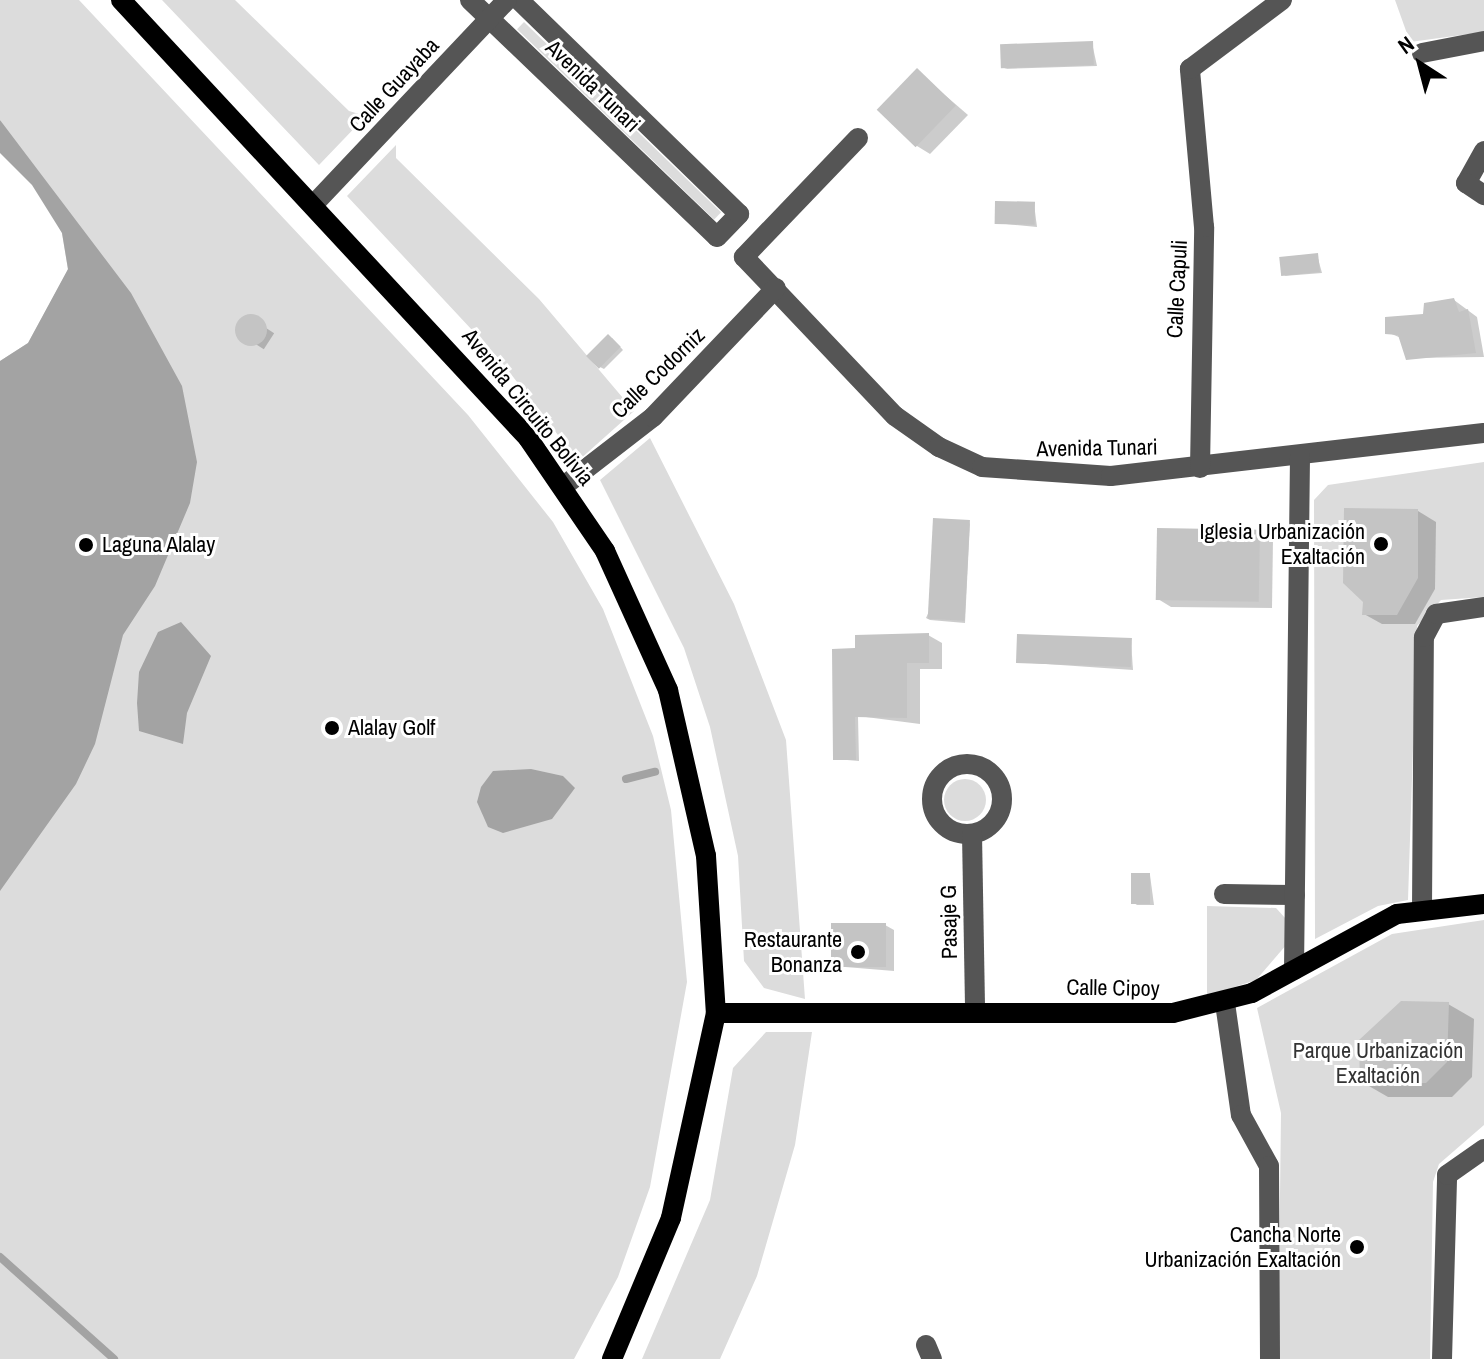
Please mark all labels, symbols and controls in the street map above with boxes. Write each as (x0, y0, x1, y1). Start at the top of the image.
north arrow (1380, 24, 1460, 104)
text: N (1392, 29, 1420, 61)
street label: Calle Guayaba (344, 32, 444, 138)
street label: Avenida Tunari (540, 34, 646, 138)
street label: Calle Capuli (1161, 239, 1193, 339)
street label: Calle Codorniz (606, 322, 710, 424)
street label: Avenida Circuito Bolivia (457, 323, 599, 491)
street label: Avenida Tunari (1036, 434, 1158, 462)
place label: Iglesia Urbanización Exaltación (1200, 518, 1365, 570)
place label: Laguna Alalay (102, 532, 216, 558)
marker: Iglesia Urbanización Exaltación (1372, 535, 1390, 553)
marker: Laguna Alalay (77, 536, 95, 554)
place label: Alalay Golf (348, 715, 435, 741)
marker: Alalay Golf (323, 719, 341, 737)
street label: Pasaje G (935, 885, 963, 959)
place label: Restaurante Bonanza (744, 926, 842, 978)
marker: Restaurante Bonanza (849, 943, 867, 961)
street label: Calle Cipoy (1066, 974, 1160, 1002)
park label: Parque Urbanización Exaltación (1293, 1037, 1463, 1088)
place label: Cancha Norte Urbanización Exaltación (1144, 1221, 1341, 1272)
marker: Cancha Norte Urbanización Exaltación (1348, 1238, 1366, 1256)

